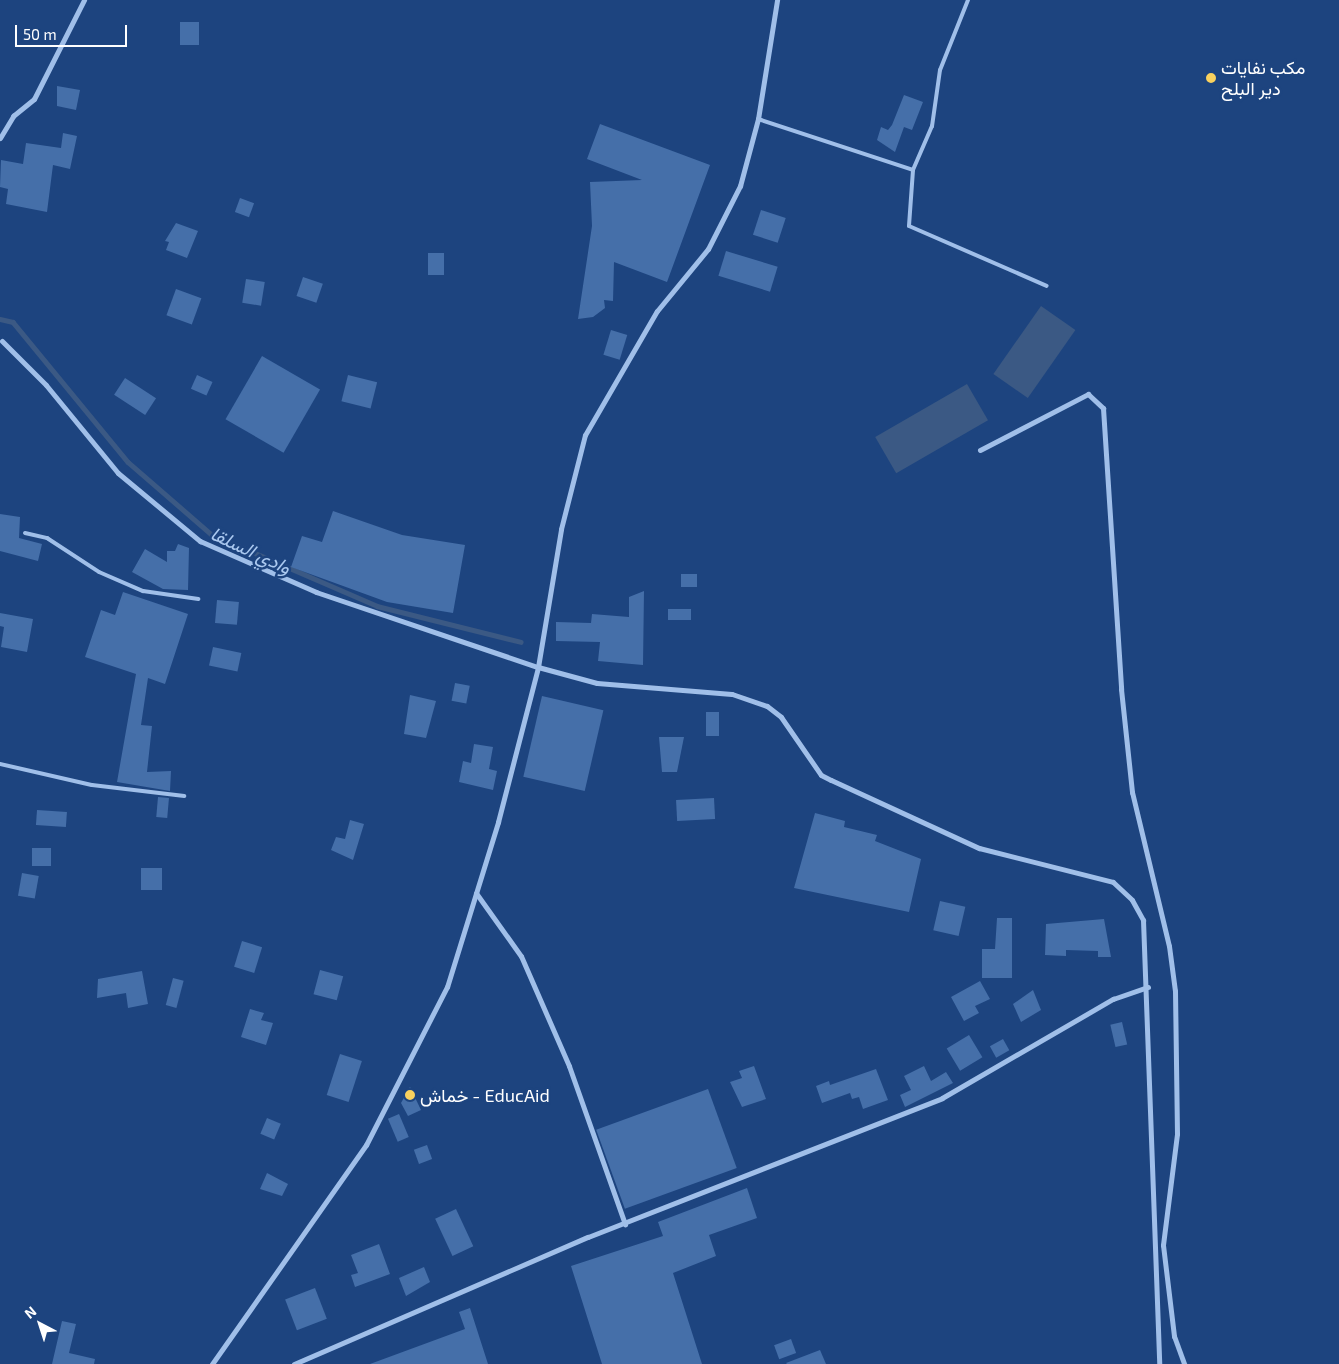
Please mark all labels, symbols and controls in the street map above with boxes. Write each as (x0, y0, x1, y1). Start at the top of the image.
scale bar (18, 15, 130, 47)
text: 50 m (23, 25, 57, 43)
place label: مكب نفايات دير البلح (1221, 57, 1305, 100)
marker: مكب نفايات دير البلح (1205, 72, 1217, 84)
water label: وادي السلقا (207, 522, 295, 578)
place label: خماش - EducAid (420, 1084, 550, 1106)
marker: خماش - EducAid (404, 1089, 416, 1101)
north arrow (15, 1299, 65, 1349)
text: N (21, 1302, 39, 1322)

